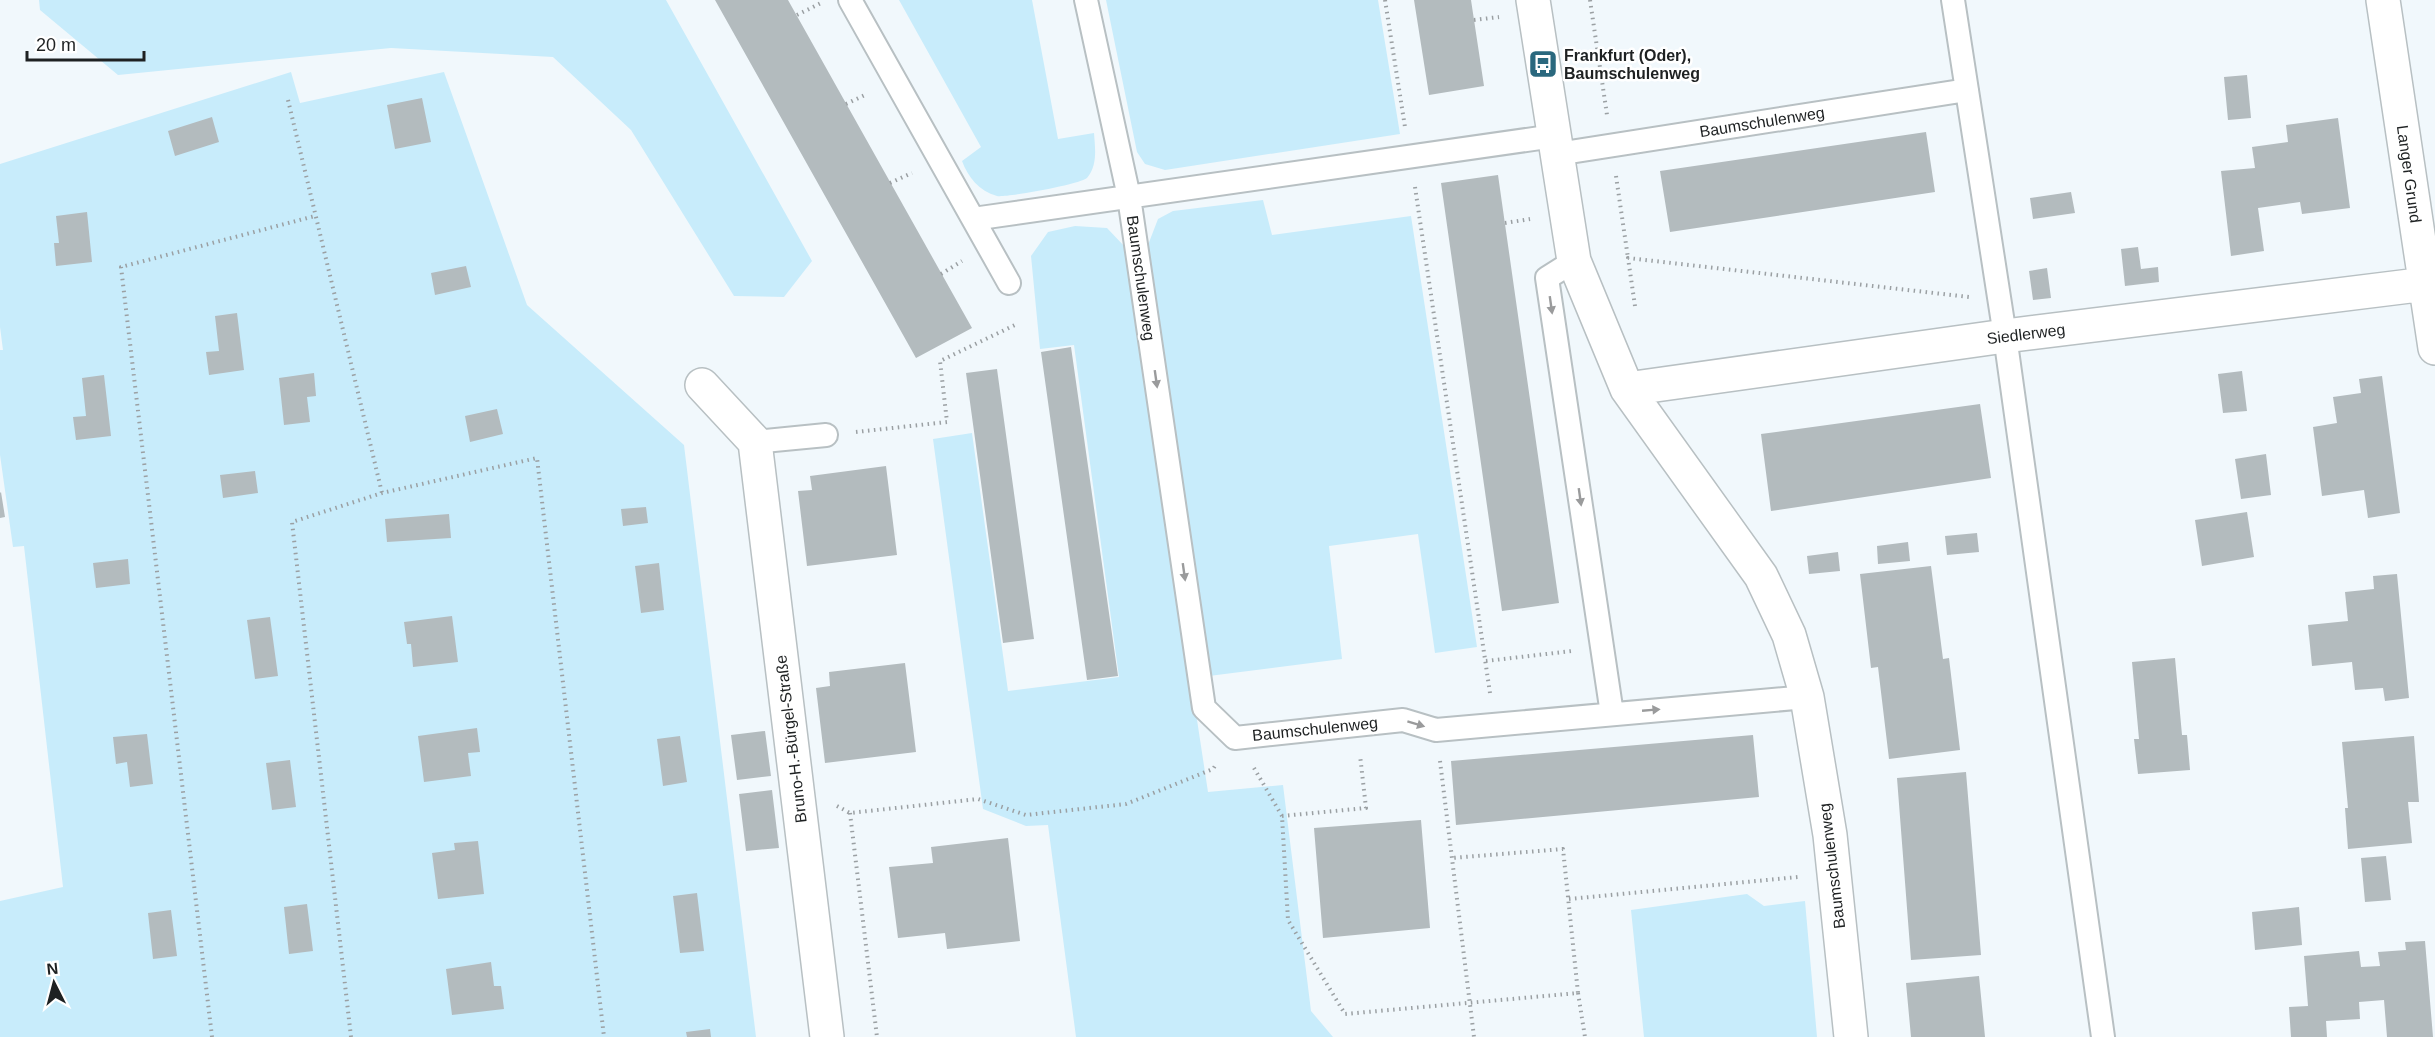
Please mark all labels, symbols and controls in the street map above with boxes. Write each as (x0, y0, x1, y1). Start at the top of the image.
scale bar (27, 24, 144, 62)
text: 20 m (36, 35, 76, 55)
place label: Frankfurt (Oder), Baumschulenweg (1564, 47, 1700, 82)
bus stop icon: Frankfurt (Oder), Baumschulenweg (1527, 48, 1559, 80)
street label: Baumschulenweg (1698, 104, 1826, 140)
street label: Langer Grund (2394, 124, 2424, 224)
street label: Baumschulenweg (1124, 214, 1158, 342)
one-way arrow (1547, 295, 1556, 314)
street label: Siedlerweg (1986, 321, 2066, 347)
one-way arrow (1151, 370, 1160, 389)
one-way arrow (1576, 488, 1585, 507)
one-way arrow (1179, 563, 1188, 582)
street label: Bruno-H.-Bürgel-Straße (772, 654, 810, 824)
one-way arrow (1642, 705, 1661, 715)
street label: Baumschulenweg (1251, 714, 1379, 744)
one-way arrow (1407, 720, 1425, 729)
street label: Baumschulenweg (1816, 802, 1848, 930)
north arrow (24, 953, 84, 1013)
text: N (46, 960, 59, 978)

